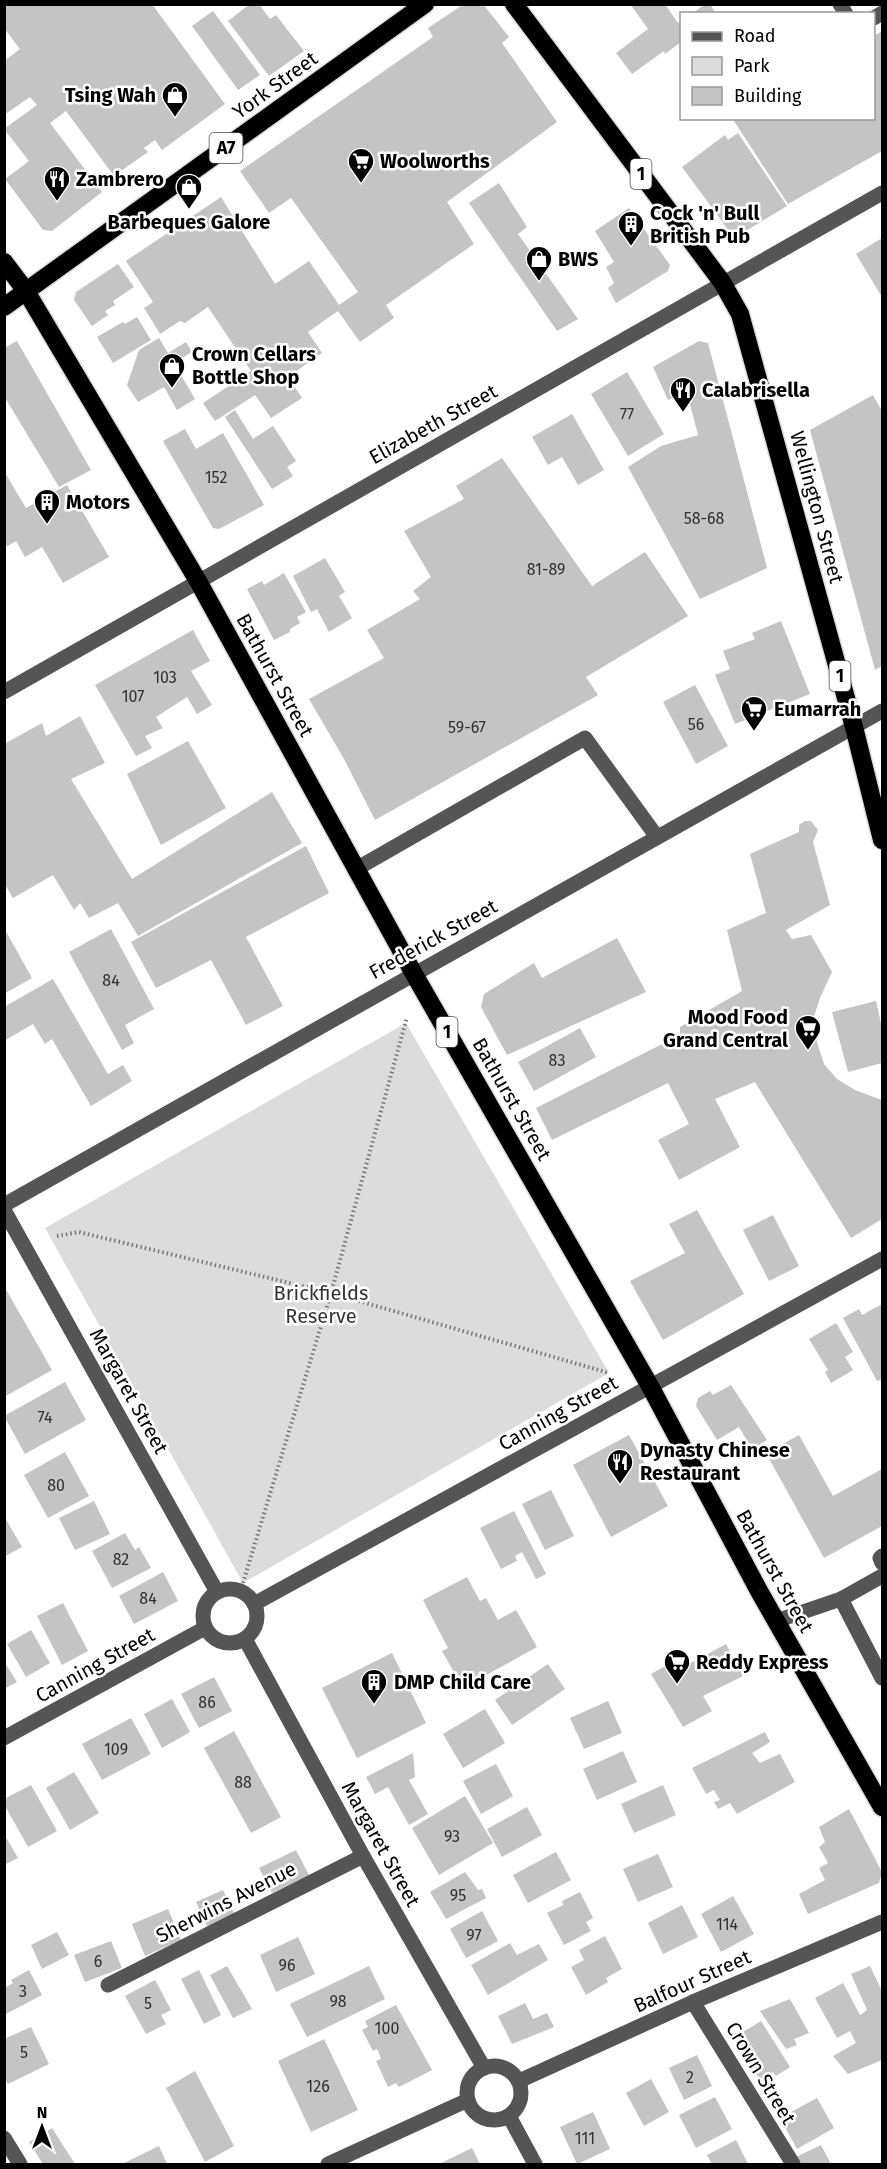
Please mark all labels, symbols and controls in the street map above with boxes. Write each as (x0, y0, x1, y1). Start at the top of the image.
legend (680, 12, 875, 120)
text: Road (734, 25, 776, 47)
street label: York Street (228, 46, 323, 124)
text: Park (734, 55, 770, 77)
shop icon: Tsing Wah (160, 80, 190, 118)
place label: Tsing Wah (65, 83, 156, 107)
text: Building (734, 85, 802, 107)
road number: A7 (210, 133, 242, 163)
supermarket icon: Woolworths (346, 146, 376, 184)
place label: Woolworths (380, 149, 490, 173)
road number: 1 (630, 159, 652, 189)
restaurant icon: Zambrero (42, 164, 72, 202)
place label: Zambrero (76, 167, 164, 191)
shop icon: Barbeques Galore (174, 172, 204, 210)
place label: Cock 'n' Bull British Pub (650, 201, 759, 248)
building icon: Cock 'n' Bull British Pub (616, 209, 646, 247)
place label: Barbeques Galore (108, 210, 270, 234)
shop icon: BWS (524, 244, 554, 282)
place label: BWS (558, 247, 598, 271)
place label: Crown Cellars Bottle Shop (192, 342, 316, 389)
shop icon: Crown Cellars Bottle Shop (157, 351, 187, 389)
restaurant icon: Calabrisella (668, 375, 698, 413)
place label: Calabrisella (702, 378, 810, 402)
street label: Elizabeth Street (365, 379, 502, 469)
house number: 77 (620, 405, 634, 424)
street label: Wellington Street (785, 428, 849, 586)
house number: 152 (205, 468, 227, 487)
building icon: Motors (32, 487, 62, 525)
place label: Motors (66, 490, 130, 514)
house number: 58-68 (684, 509, 724, 528)
house number: 81-89 (527, 560, 565, 579)
street label: Bathurst Street (231, 609, 319, 741)
road number: 1 (830, 661, 850, 691)
house number: 103 (153, 668, 177, 687)
house number: 107 (122, 687, 144, 706)
supermarket icon: Eumarrah (739, 694, 769, 732)
place label: Eumarrah (774, 697, 861, 721)
house number: 56 (688, 715, 704, 734)
house number: 59-67 (448, 718, 486, 737)
street label: Frederick Street (365, 894, 502, 984)
house number: 84 (102, 971, 120, 990)
place label: Mood Food Grand Central (663, 1005, 788, 1052)
supermarket icon: Mood Food Grand Central (793, 1013, 823, 1051)
road number: 1 (436, 1017, 458, 1047)
street label: Bathurst Street (467, 1034, 557, 1165)
house number: 83 (549, 1051, 565, 1070)
park label: Brickfields Reserve (274, 1281, 368, 1328)
street label: Margaret Street (85, 1324, 174, 1459)
street label: Canning Street (494, 1370, 623, 1456)
house number: 74 (38, 1408, 53, 1427)
place label: Dynasty Chinese Restaurant (640, 1438, 790, 1485)
restaurant icon: Dynasty Chinese Restaurant (605, 1447, 635, 1485)
house number: 80 (47, 1476, 65, 1495)
street label: Bathurst Street (731, 1505, 819, 1637)
house number: 82 (113, 1550, 129, 1569)
house number: 84 (139, 1589, 157, 1608)
street label: Canning Street (31, 1622, 160, 1708)
supermarket icon: Reddy Express (662, 1647, 692, 1685)
place label: Reddy Express (696, 1650, 829, 1674)
building icon: DMP Child Care (359, 1667, 389, 1705)
place label: DMP Child Care (394, 1670, 531, 1694)
house number: 86 (198, 1693, 216, 1712)
house number: 109 (104, 1740, 128, 1759)
house number: 88 (234, 1773, 252, 1792)
street label: Margaret Street (337, 1777, 426, 1912)
house number: 93 (444, 1827, 460, 1846)
street label: Sherwins Avenue (152, 1856, 300, 1948)
house number: 95 (450, 1886, 466, 1905)
house number: 114 (716, 1915, 739, 1934)
house number: 97 (466, 1926, 482, 1945)
street label: Balfour Street (630, 1944, 755, 2018)
house number: 6 (94, 1952, 102, 1971)
house number: 96 (279, 1956, 295, 1975)
house number: 3 (19, 1982, 27, 2001)
house number: 98 (329, 1992, 347, 2011)
house number: 5 (144, 1994, 152, 2013)
street label: Crown Street (721, 2017, 801, 2129)
house number: 100 (375, 2019, 399, 2038)
house number: 5 (20, 2043, 28, 2062)
house number: 2 (686, 2068, 694, 2087)
house number: 126 (306, 2077, 330, 2096)
north arrow (12, 2097, 72, 2157)
text: N (37, 2103, 47, 2122)
house number: 111 (575, 2129, 595, 2148)

